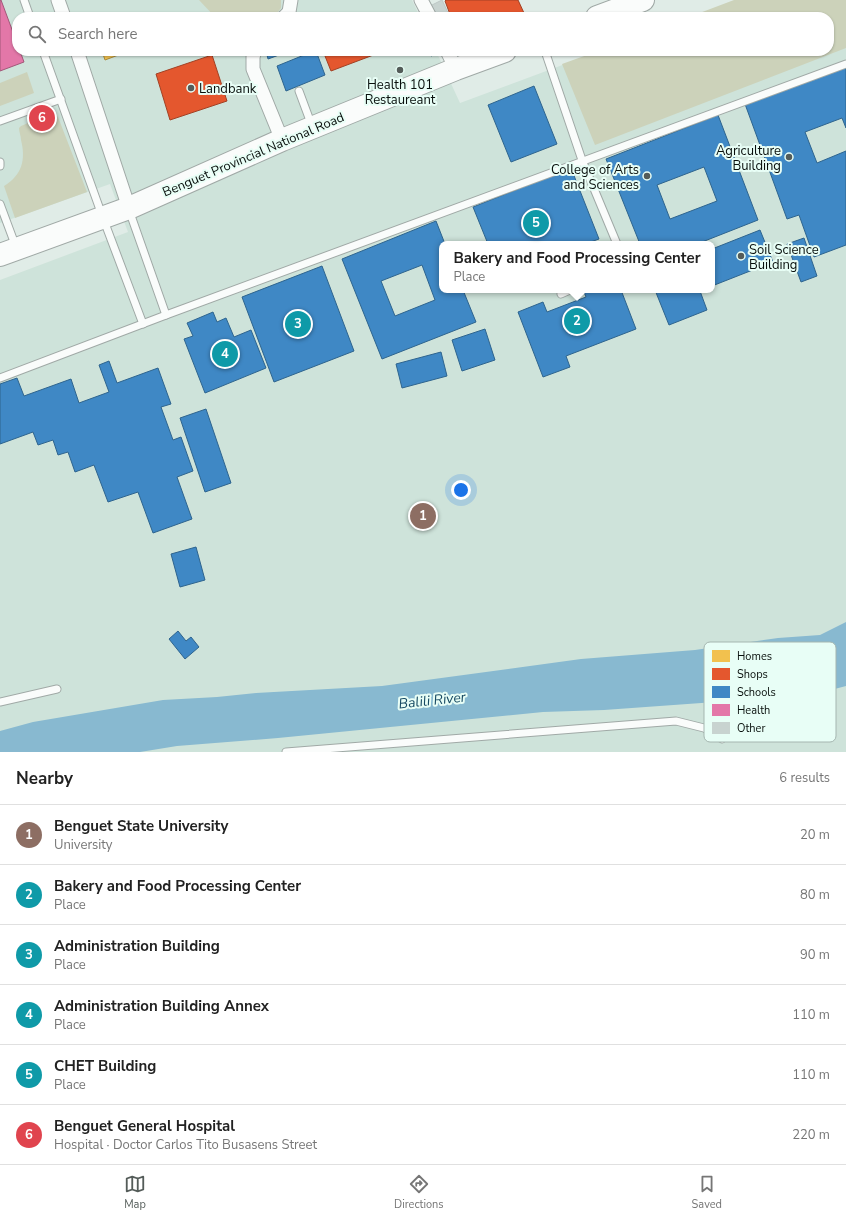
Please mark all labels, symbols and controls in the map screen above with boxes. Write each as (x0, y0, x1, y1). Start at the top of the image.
search box (12, 12, 834, 56)
icon: search (26, 23, 48, 45)
text: Search here (58, 24, 138, 44)
marker: Health 101 Restaureant (395, 65, 405, 75)
place label: Health 101 Restaureant (365, 76, 436, 109)
place label: Landbank (199, 80, 257, 98)
marker: Landbank (186, 83, 196, 93)
pin: 6 (29, 103, 55, 133)
street label: Benguet Provincial National Road (160, 108, 347, 201)
place label: Agriculture Building (716, 142, 781, 175)
marker: Agriculture Building (784, 152, 794, 162)
place label: College of Arts and Sciences (551, 161, 639, 194)
marker: College of Arts and Sciences (642, 171, 652, 181)
pin: 5 (523, 208, 549, 238)
popup (439, 241, 715, 293)
place label: Soil Science Building (749, 241, 819, 274)
text: Bakery and Food Processing Center (453, 248, 701, 268)
marker: Soil Science Building (736, 251, 746, 261)
text: Place (453, 268, 485, 286)
pin: 2 (564, 306, 590, 336)
pin: 3 (285, 309, 311, 339)
pin: 4 (212, 339, 238, 369)
your location (451, 480, 471, 500)
pin: 1 (410, 501, 436, 531)
legend (704, 642, 836, 742)
text: Homes (737, 649, 772, 664)
text: Shops (737, 667, 768, 682)
text: Schools (737, 685, 776, 700)
water label: Balili River (398, 687, 468, 713)
text: Health (737, 703, 770, 718)
text: Other (737, 721, 765, 736)
text: Nearby (16, 767, 73, 790)
text: 6 results (779, 769, 830, 787)
text: Benguet State University (54, 816, 228, 836)
text: 1 (25, 826, 33, 844)
text: 20 m (800, 826, 830, 844)
text: University (54, 836, 113, 854)
text: Bakery and Food Processing Center (54, 876, 301, 896)
text: 2 (25, 886, 33, 904)
text: 80 m (800, 886, 830, 904)
text: Place (54, 896, 86, 914)
text: Administration Building (54, 936, 220, 956)
text: 3 (25, 946, 33, 964)
text: 90 m (800, 946, 830, 964)
text: Place (54, 956, 86, 974)
text: Administration Building Annex (54, 996, 269, 1016)
text: 4 (25, 1006, 33, 1024)
text: 110 m (792, 1006, 830, 1024)
text: Place (54, 1016, 86, 1034)
text: CHET Building (54, 1056, 156, 1076)
text: 5 (25, 1066, 33, 1084)
text: 110 m (792, 1066, 830, 1084)
text: Place (54, 1076, 86, 1094)
text: Benguet General Hospital (54, 1116, 235, 1136)
text: 6 (25, 1126, 33, 1144)
text: 220 m (792, 1126, 830, 1144)
text: Hospital · Doctor Carlos Tito Busasens Street (54, 1136, 317, 1154)
tab: Map (124, 1173, 146, 1212)
tab: Directions (394, 1173, 444, 1212)
tab: Saved (692, 1173, 722, 1212)

